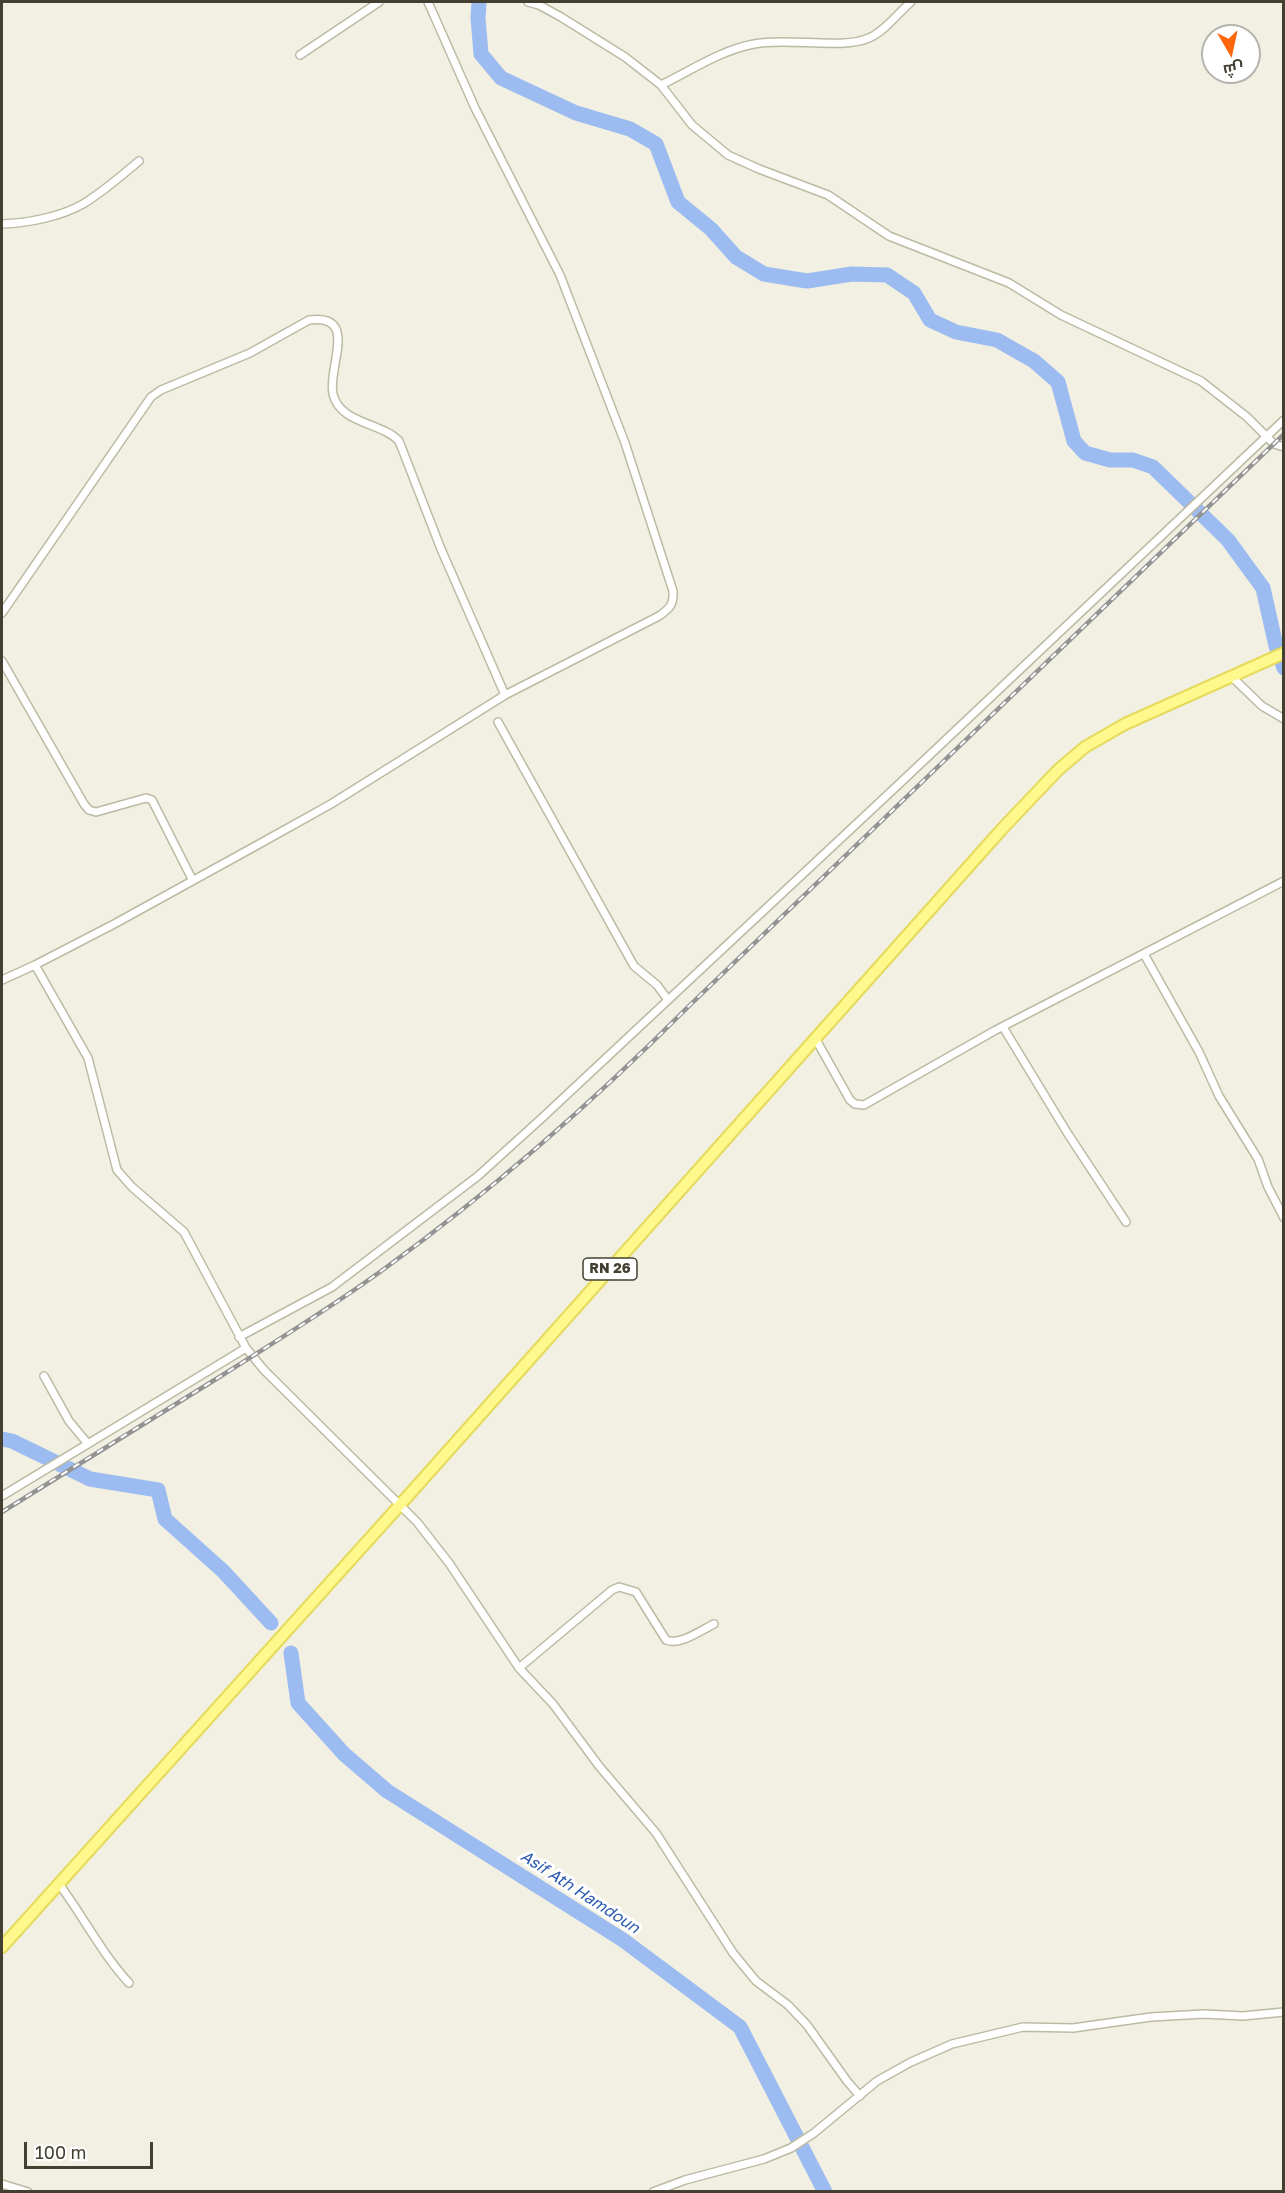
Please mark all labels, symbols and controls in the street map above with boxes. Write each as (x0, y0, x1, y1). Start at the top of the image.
north arrow (1201, 24, 1261, 84)
text: ش (1222, 58, 1245, 81)
road number: RN 26 (583, 1258, 637, 1280)
water label: Asif Ath Hamdoun (517, 1846, 643, 1938)
scale bar (27, 2130, 156, 2168)
text: 100 m (35, 2141, 86, 2163)

